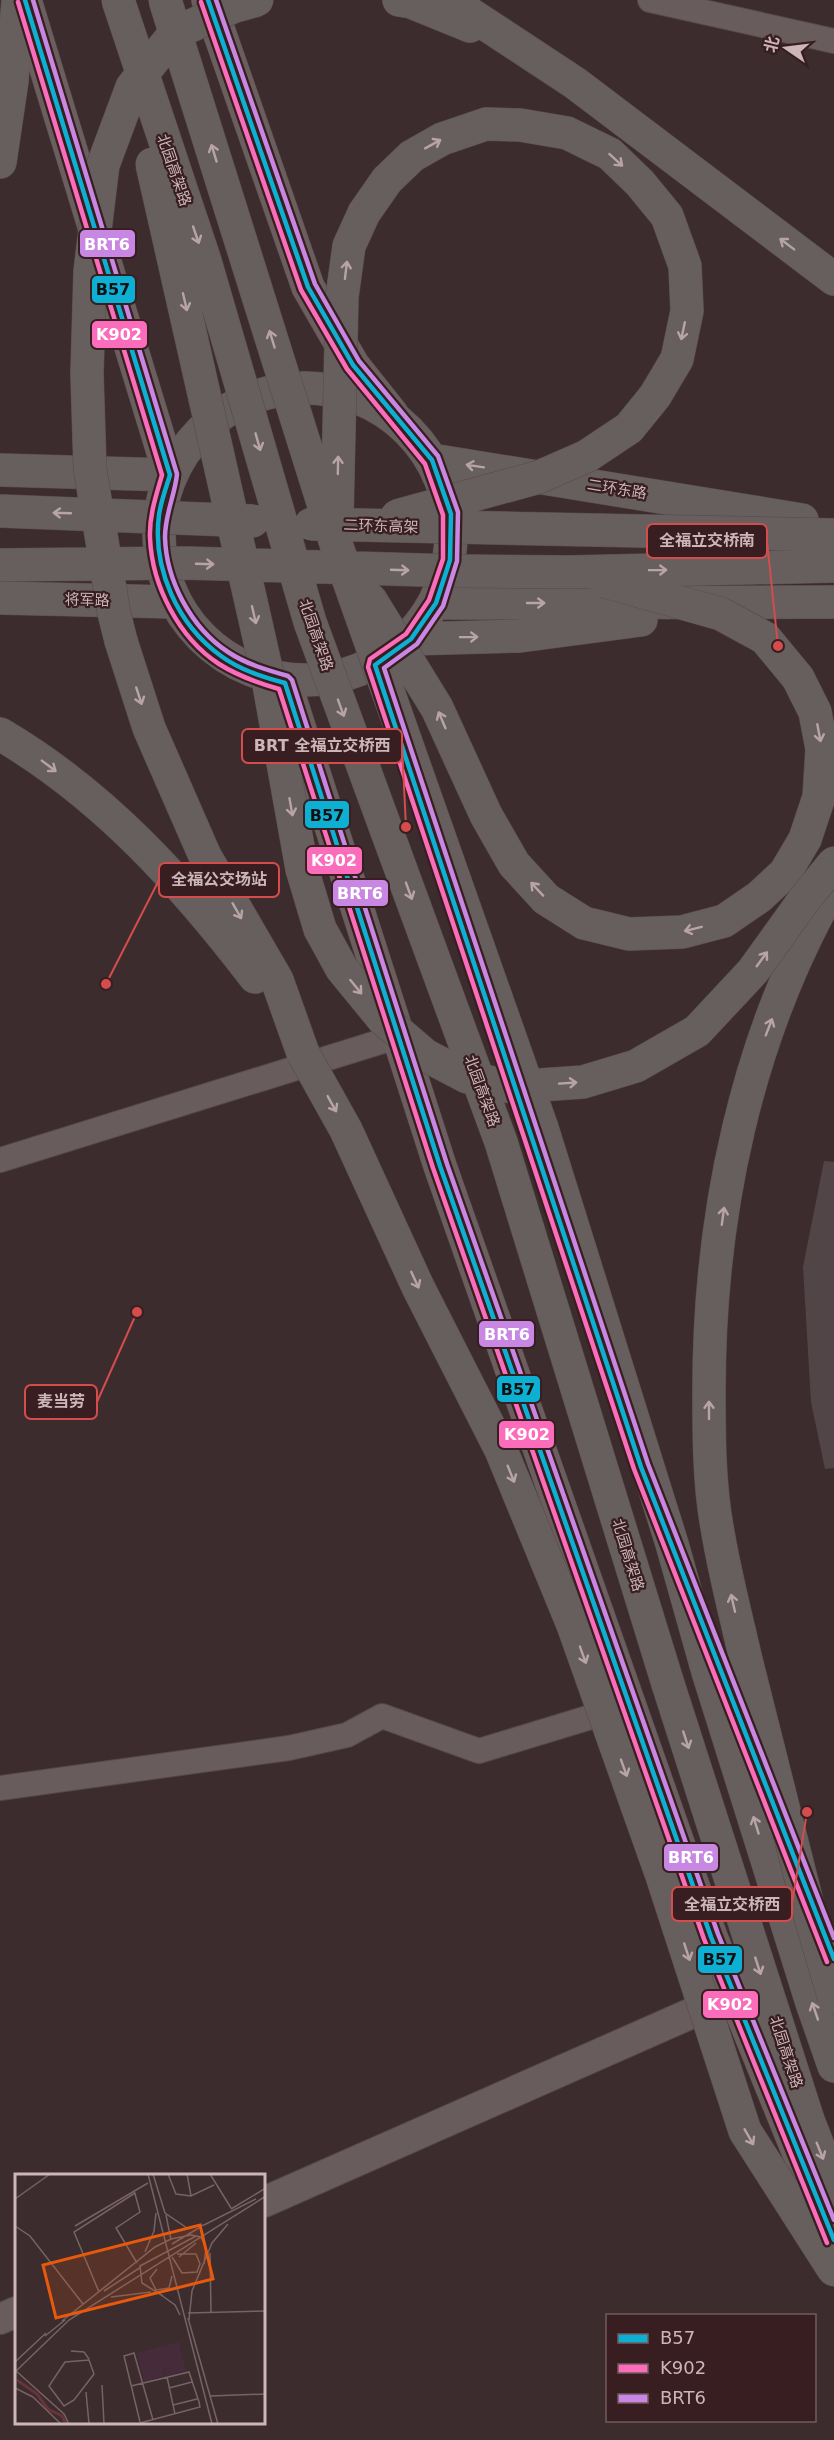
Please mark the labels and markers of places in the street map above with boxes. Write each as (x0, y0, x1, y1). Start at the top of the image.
callout: 全福立交桥南 (647, 524, 767, 558)
callout: BRT 全福立交桥西 (242, 729, 402, 763)
callout: 全福公交场站 (159, 863, 279, 897)
callout: 麦当劳 (25, 1385, 97, 1419)
callout: 全福立交桥西 (672, 1887, 792, 1921)

